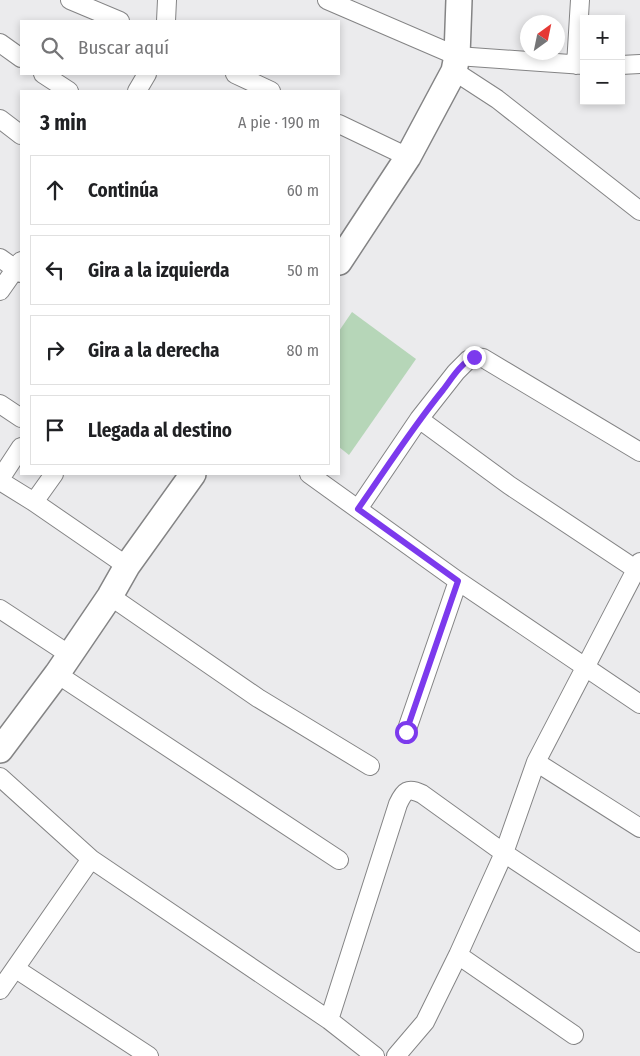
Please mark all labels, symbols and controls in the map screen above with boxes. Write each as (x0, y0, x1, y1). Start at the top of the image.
north arrow (520, 15, 565, 60)
map controls (580, 15, 625, 105)
button: + (580, 15, 625, 60)
search box (20, 20, 340, 75)
icon: search (38, 34, 66, 62)
text: Buscar aquí (78, 36, 169, 59)
button: − (580, 60, 625, 105)
text: 3 min (40, 110, 87, 136)
text: A pie · 190 m (238, 113, 320, 132)
icon: ahead (41, 176, 69, 204)
text: Continúa (88, 179, 159, 202)
text: 60 m (287, 181, 319, 200)
icon: left (41, 256, 69, 284)
text: Gira a la izquierda (88, 259, 230, 282)
text: 50 m (287, 261, 319, 280)
icon: right (41, 336, 69, 364)
text: Gira a la derecha (88, 339, 220, 362)
text: 80 m (287, 341, 319, 360)
route end (463, 346, 486, 369)
icon: arrive (41, 416, 69, 444)
text: Llegada al destino (88, 419, 232, 442)
route start (395, 721, 418, 744)

